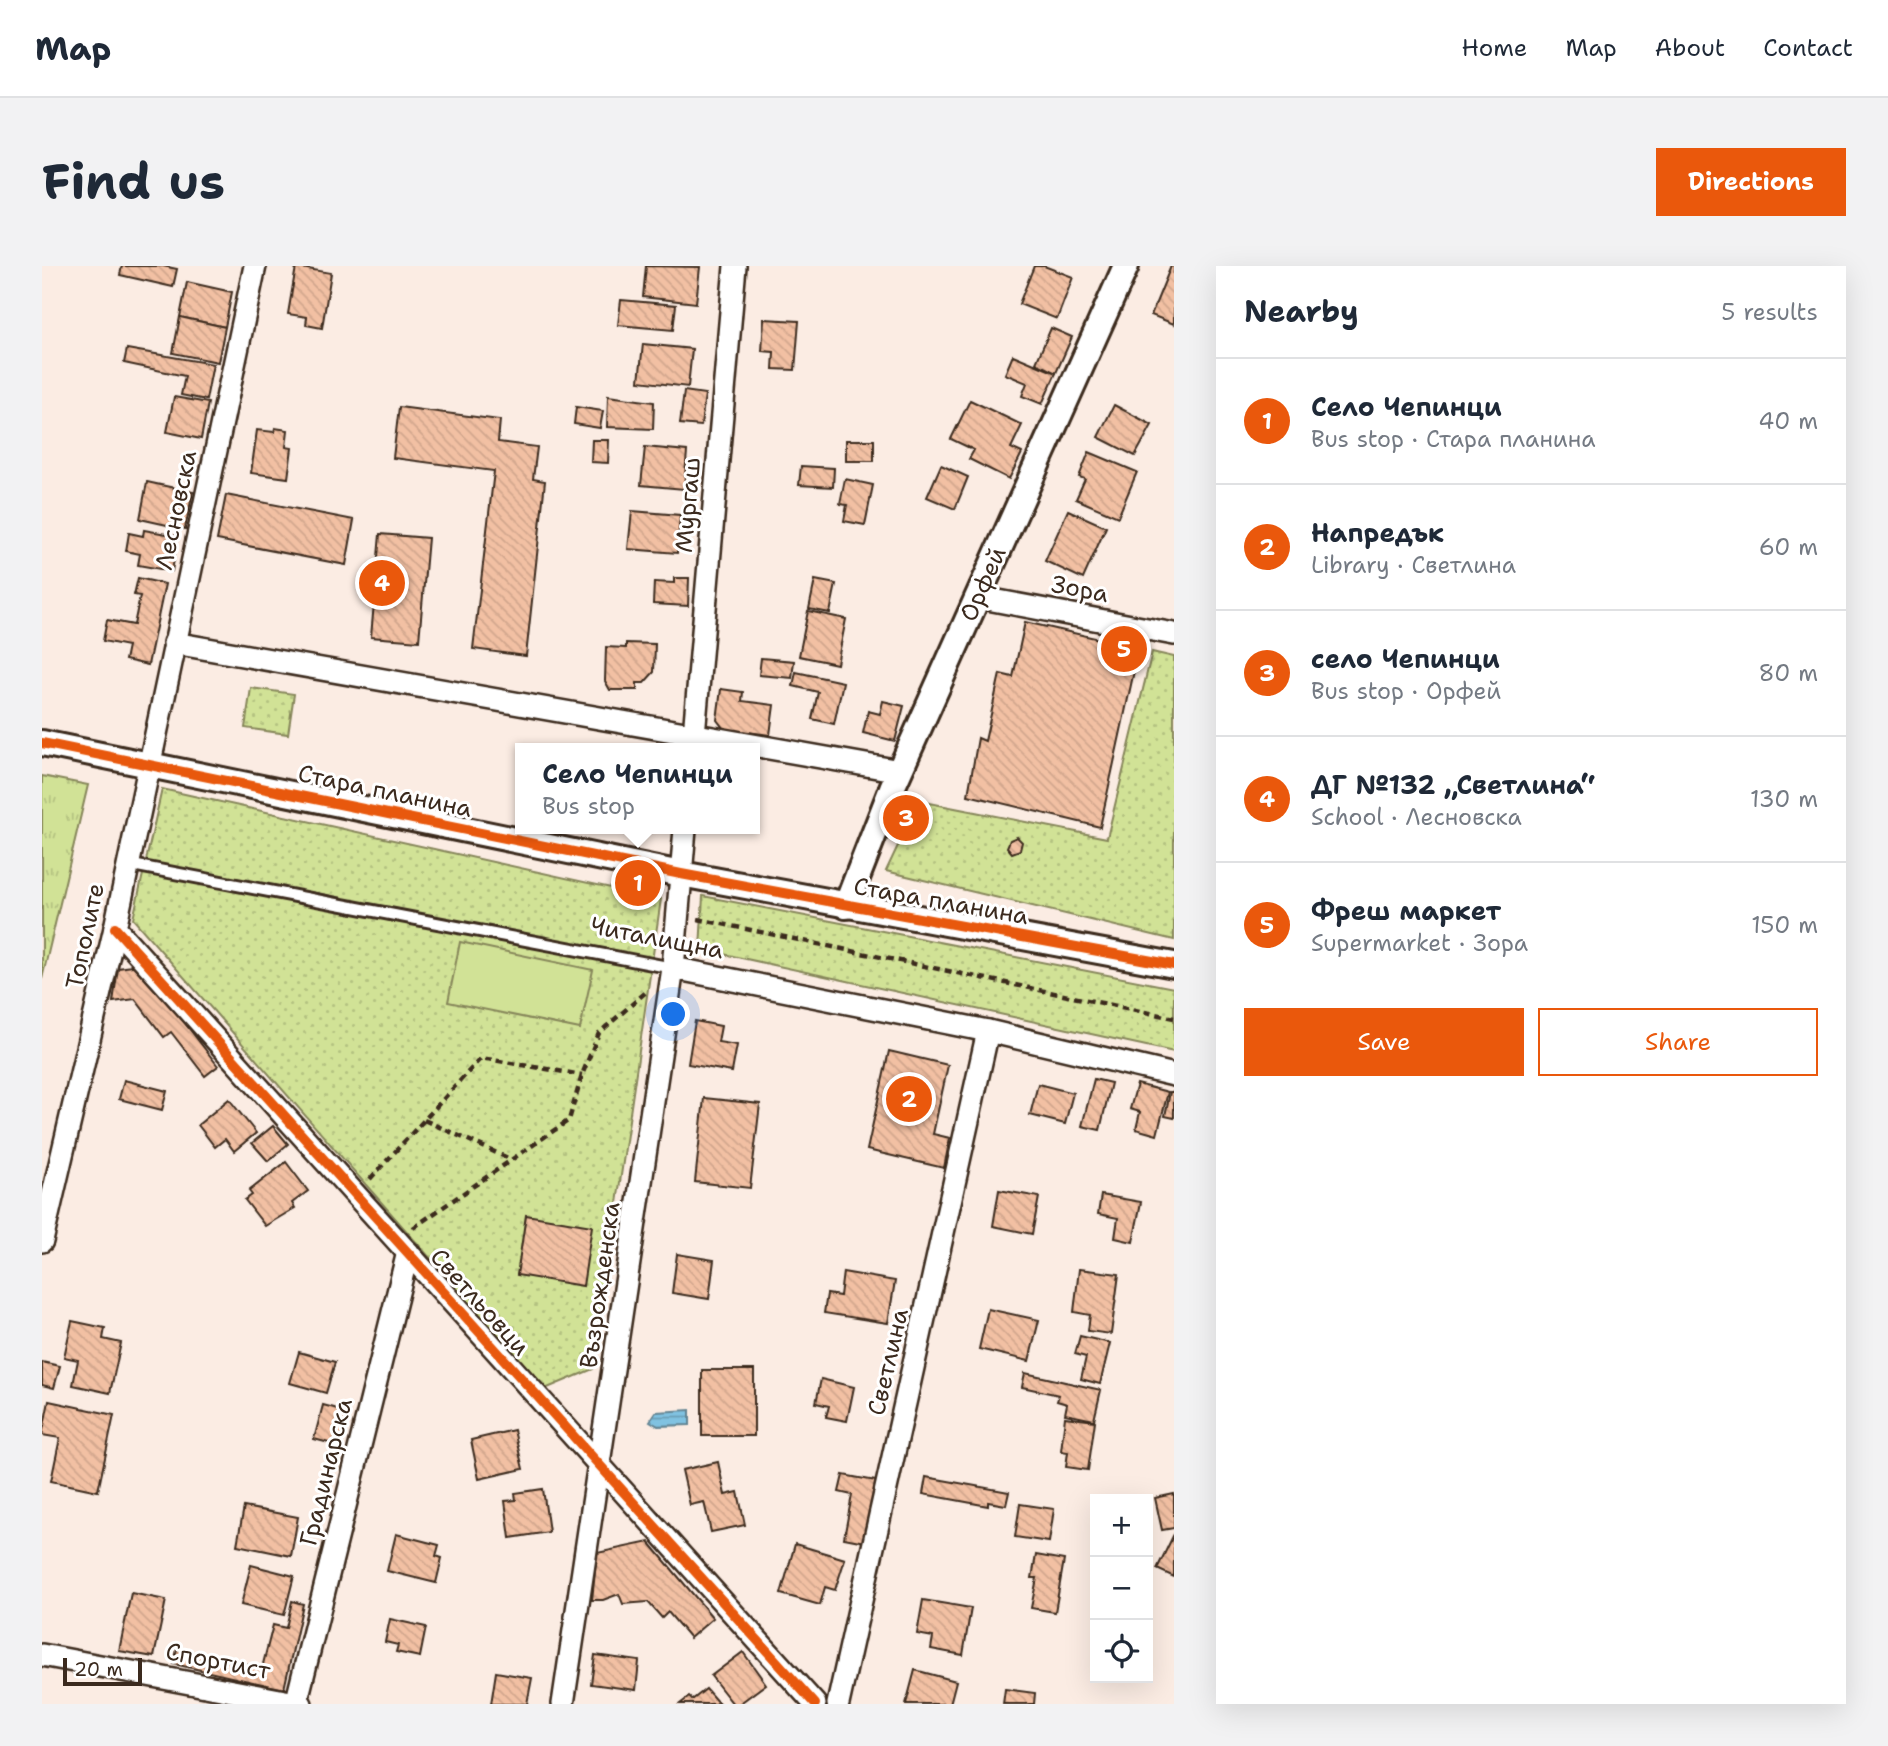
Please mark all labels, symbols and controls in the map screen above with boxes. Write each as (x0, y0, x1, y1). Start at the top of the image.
text: Map (35, 26, 111, 71)
text: Home (1461, 32, 1527, 64)
text: Map (1565, 32, 1617, 64)
text: About (1655, 32, 1725, 64)
text: Contact (1763, 32, 1853, 64)
button: Directions (1656, 148, 1846, 216)
text: Find us (42, 149, 225, 215)
text: Nearby (1244, 291, 1359, 332)
text: 5 results (1721, 297, 1818, 327)
text: Село Чепинци (1311, 389, 1502, 424)
text: 1 (1262, 406, 1272, 436)
text: 40 m (1758, 406, 1818, 436)
text: Bus stop · Стара планина (1311, 424, 1596, 454)
street label: Лесновска (148, 447, 204, 573)
street label: Мургаш (668, 456, 708, 554)
text: Напредък (1311, 515, 1444, 550)
text: 2 (1259, 532, 1275, 562)
text: 60 m (1759, 532, 1818, 562)
street label: Орфей (952, 542, 1014, 626)
text: Library · Светлина (1311, 550, 1516, 580)
pin: 4 (359, 557, 405, 609)
street label: Зора (1049, 568, 1111, 610)
pin: 5 (1101, 623, 1147, 675)
text: село Чепинци (1311, 641, 1500, 676)
text: 3 (1259, 658, 1275, 688)
text: 80 m (1759, 658, 1818, 688)
text: Bus stop · Орфей (1311, 676, 1501, 706)
popup (515, 743, 760, 834)
text: Село Чепинци (542, 756, 733, 791)
street label: Стара планина (295, 757, 475, 825)
text: ДГ №132 „Светлина“ (1311, 767, 1595, 802)
text: 4 (1259, 784, 1275, 814)
text: 130 m (1750, 784, 1818, 814)
text: Bus stop (542, 791, 635, 821)
pin: 3 (883, 792, 929, 844)
text: School · Лесновска (1311, 802, 1522, 832)
pin: 1 (615, 857, 661, 909)
street label: Стара планина (851, 870, 1031, 932)
street label: Тополите (58, 880, 112, 992)
text: Фреш маркет (1311, 893, 1501, 928)
street label: Читалищна (588, 909, 726, 967)
text: 5 (1260, 910, 1274, 940)
text: 150 m (1751, 910, 1818, 940)
text: Supermarket · Зора (1311, 928, 1528, 958)
your location (656, 997, 690, 1031)
button: Save (1244, 1008, 1524, 1076)
button: Share (1538, 1008, 1818, 1076)
pin: 2 (886, 1073, 932, 1125)
street label: Възрожденска (572, 1200, 628, 1370)
street label: Светльовци (423, 1241, 537, 1363)
street label: Светлина (860, 1305, 916, 1419)
street label: Градинарска (292, 1395, 360, 1549)
map controls (1090, 1494, 1153, 1683)
button: + (1090, 1494, 1153, 1557)
button: − (1090, 1557, 1153, 1620)
button: locate (1090, 1620, 1153, 1683)
street label: Спортист (163, 1635, 274, 1687)
scale bar (63, 1655, 142, 1687)
text: 20 m (74, 1657, 123, 1682)

